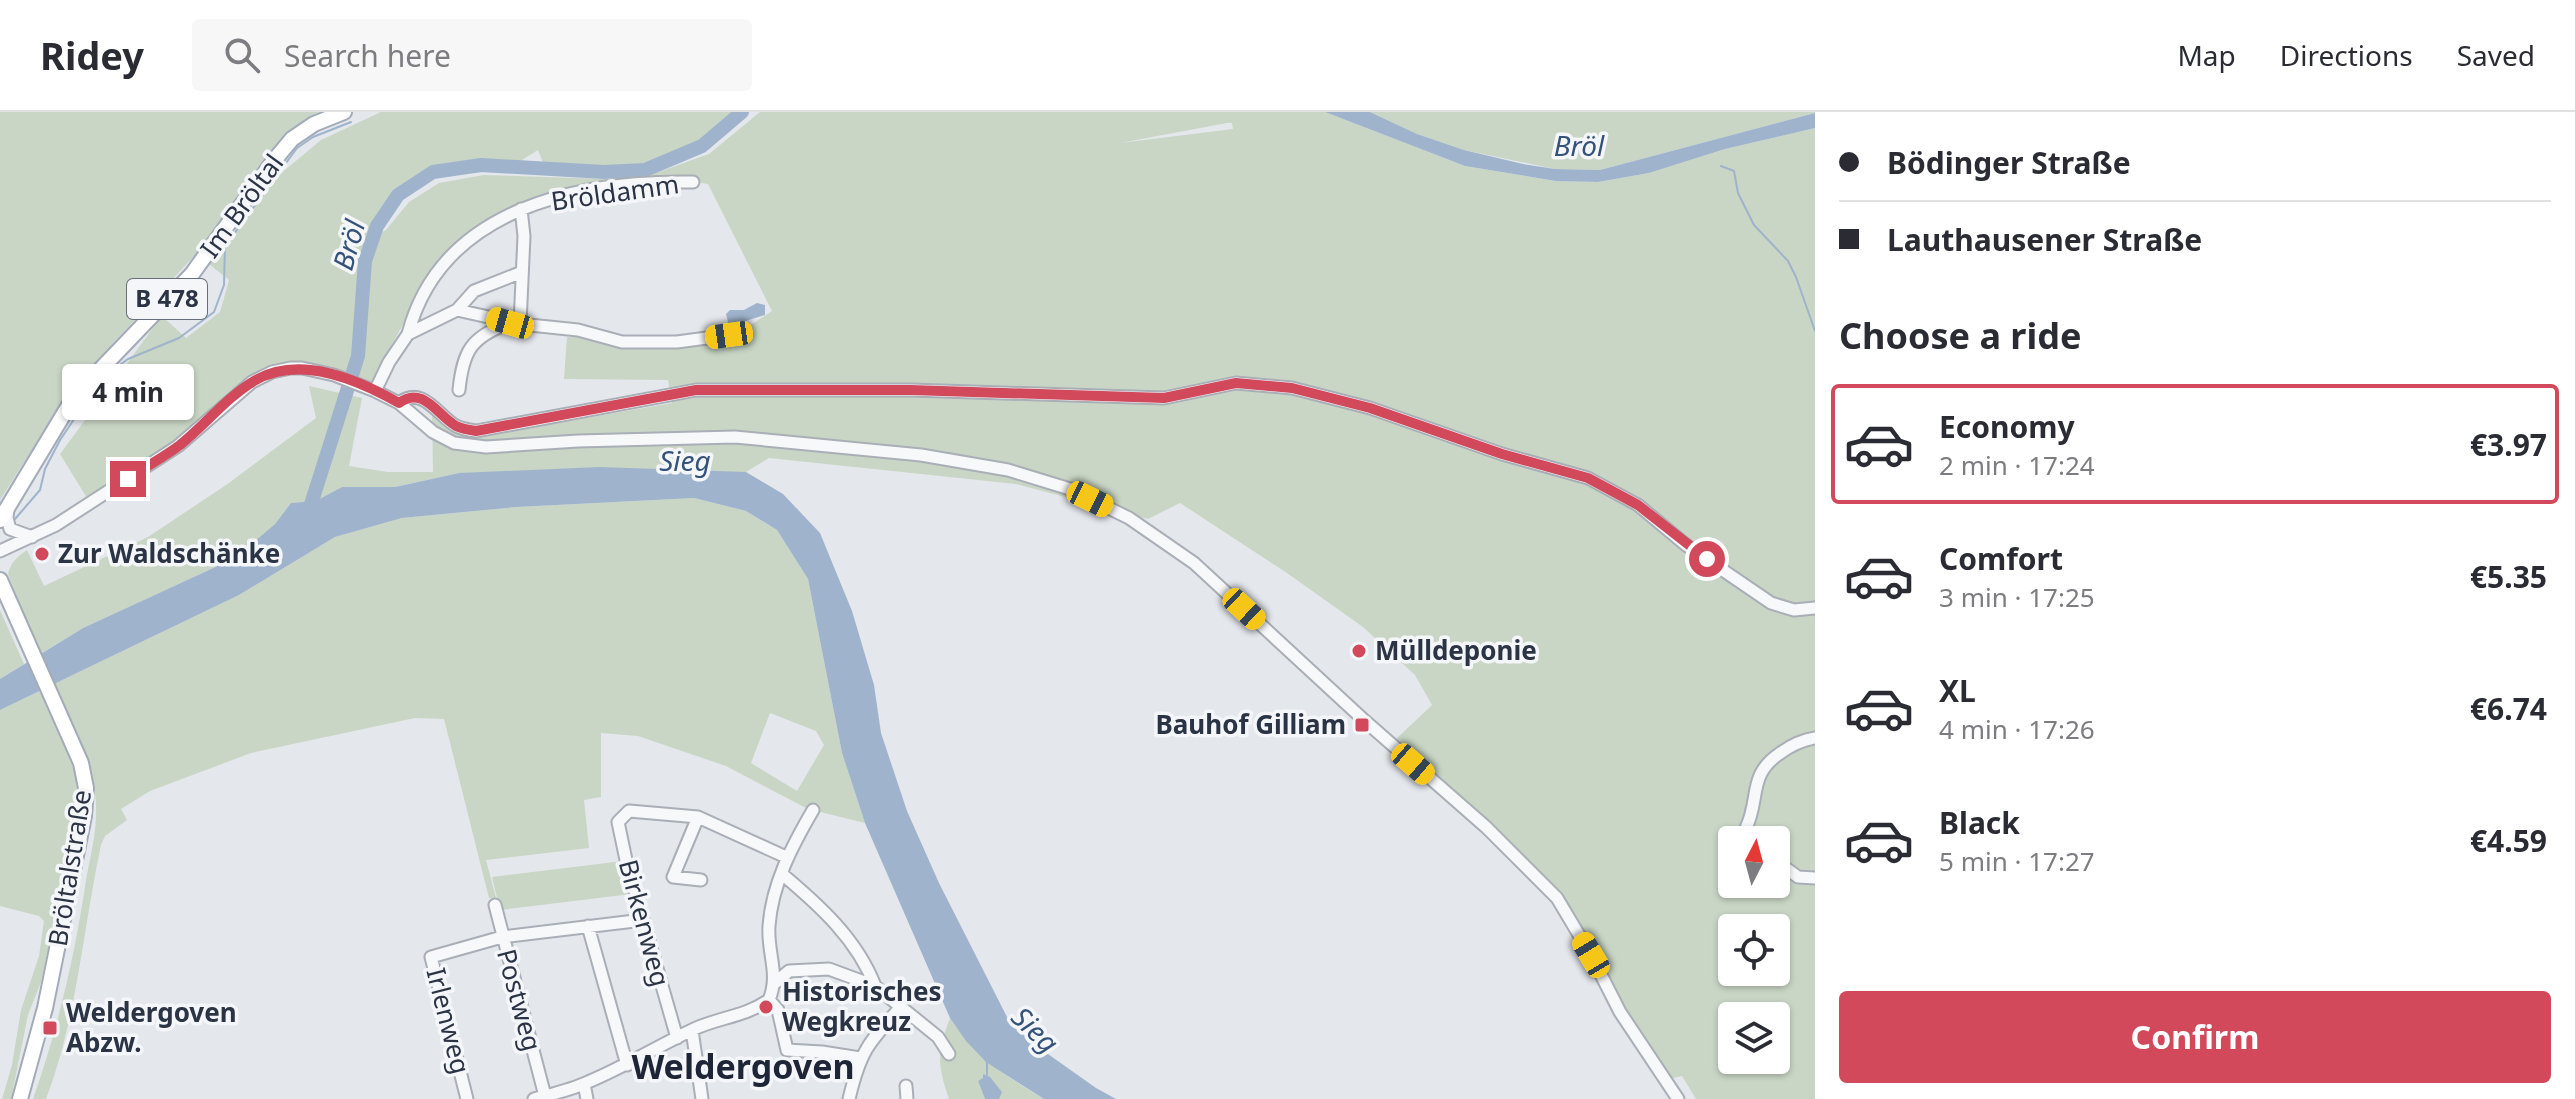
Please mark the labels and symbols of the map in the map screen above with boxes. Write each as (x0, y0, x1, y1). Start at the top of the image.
water label: Bröl (1554, 126, 1605, 164)
street label: Im Bröltal (191, 146, 291, 265)
street label: Bröldamm (549, 165, 681, 219)
water label: Bröl (323, 215, 373, 274)
road number: B 478 (127, 279, 207, 319)
car (484, 305, 536, 341)
car (704, 320, 754, 350)
callout: 4 min (62, 363, 194, 419)
water label: Sieg (659, 441, 711, 479)
route end (110, 461, 146, 497)
car (1063, 478, 1117, 520)
place label: Zur Waldschänke (58, 535, 280, 571)
route start (1689, 541, 1725, 577)
marker: Zur Waldschänke (33, 545, 51, 563)
car (1218, 584, 1270, 634)
place label: Mülldeponie (1375, 632, 1537, 668)
marker: Mülldeponie (1350, 642, 1368, 660)
place label: Bauhof Gilliam (1155, 706, 1346, 742)
marker: Bauhof Gilliam (1353, 716, 1371, 734)
car (1387, 739, 1439, 789)
street label: Bröltalstraße (39, 787, 99, 949)
north arrow (1718, 826, 1790, 898)
street label: Birkenweg (611, 855, 679, 990)
car (1568, 928, 1614, 982)
street label: Postweg (489, 945, 551, 1055)
street label: Irlenweg (418, 964, 480, 1078)
place label: Historisches Wegkreuz (782, 973, 942, 1039)
place label: Weldergoven Abzw. (66, 994, 237, 1060)
marker: Historisches Wegkreuz (757, 998, 775, 1016)
water label: Sieg (1004, 998, 1067, 1061)
marker: Weldergoven Abzw. (41, 1019, 59, 1037)
district label: Weldergoven (631, 1043, 855, 1089)

